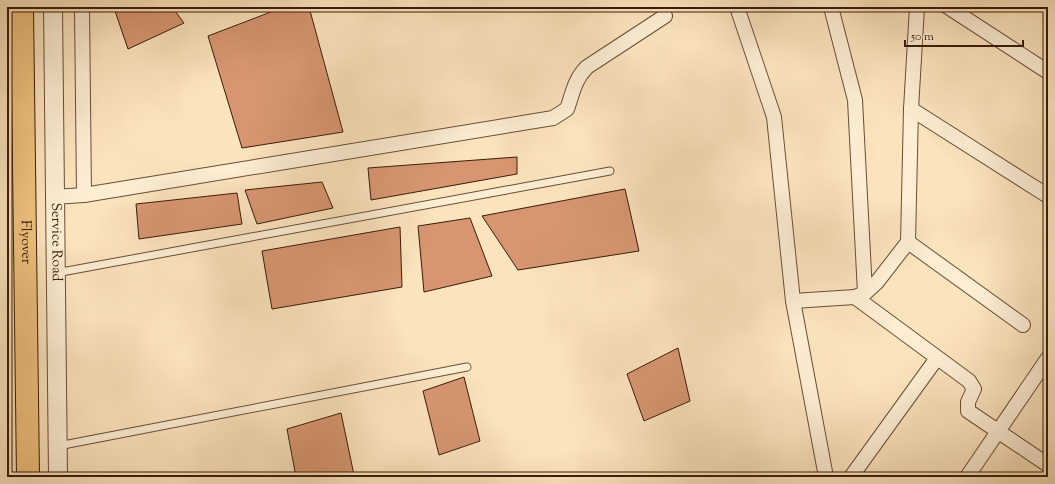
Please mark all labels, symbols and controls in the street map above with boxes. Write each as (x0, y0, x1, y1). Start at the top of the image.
scale bar (905, 22, 1023, 48)
text: 50 m (910, 28, 934, 46)
street label: Service Road (45, 203, 66, 282)
street label: Flyover (15, 220, 35, 265)

